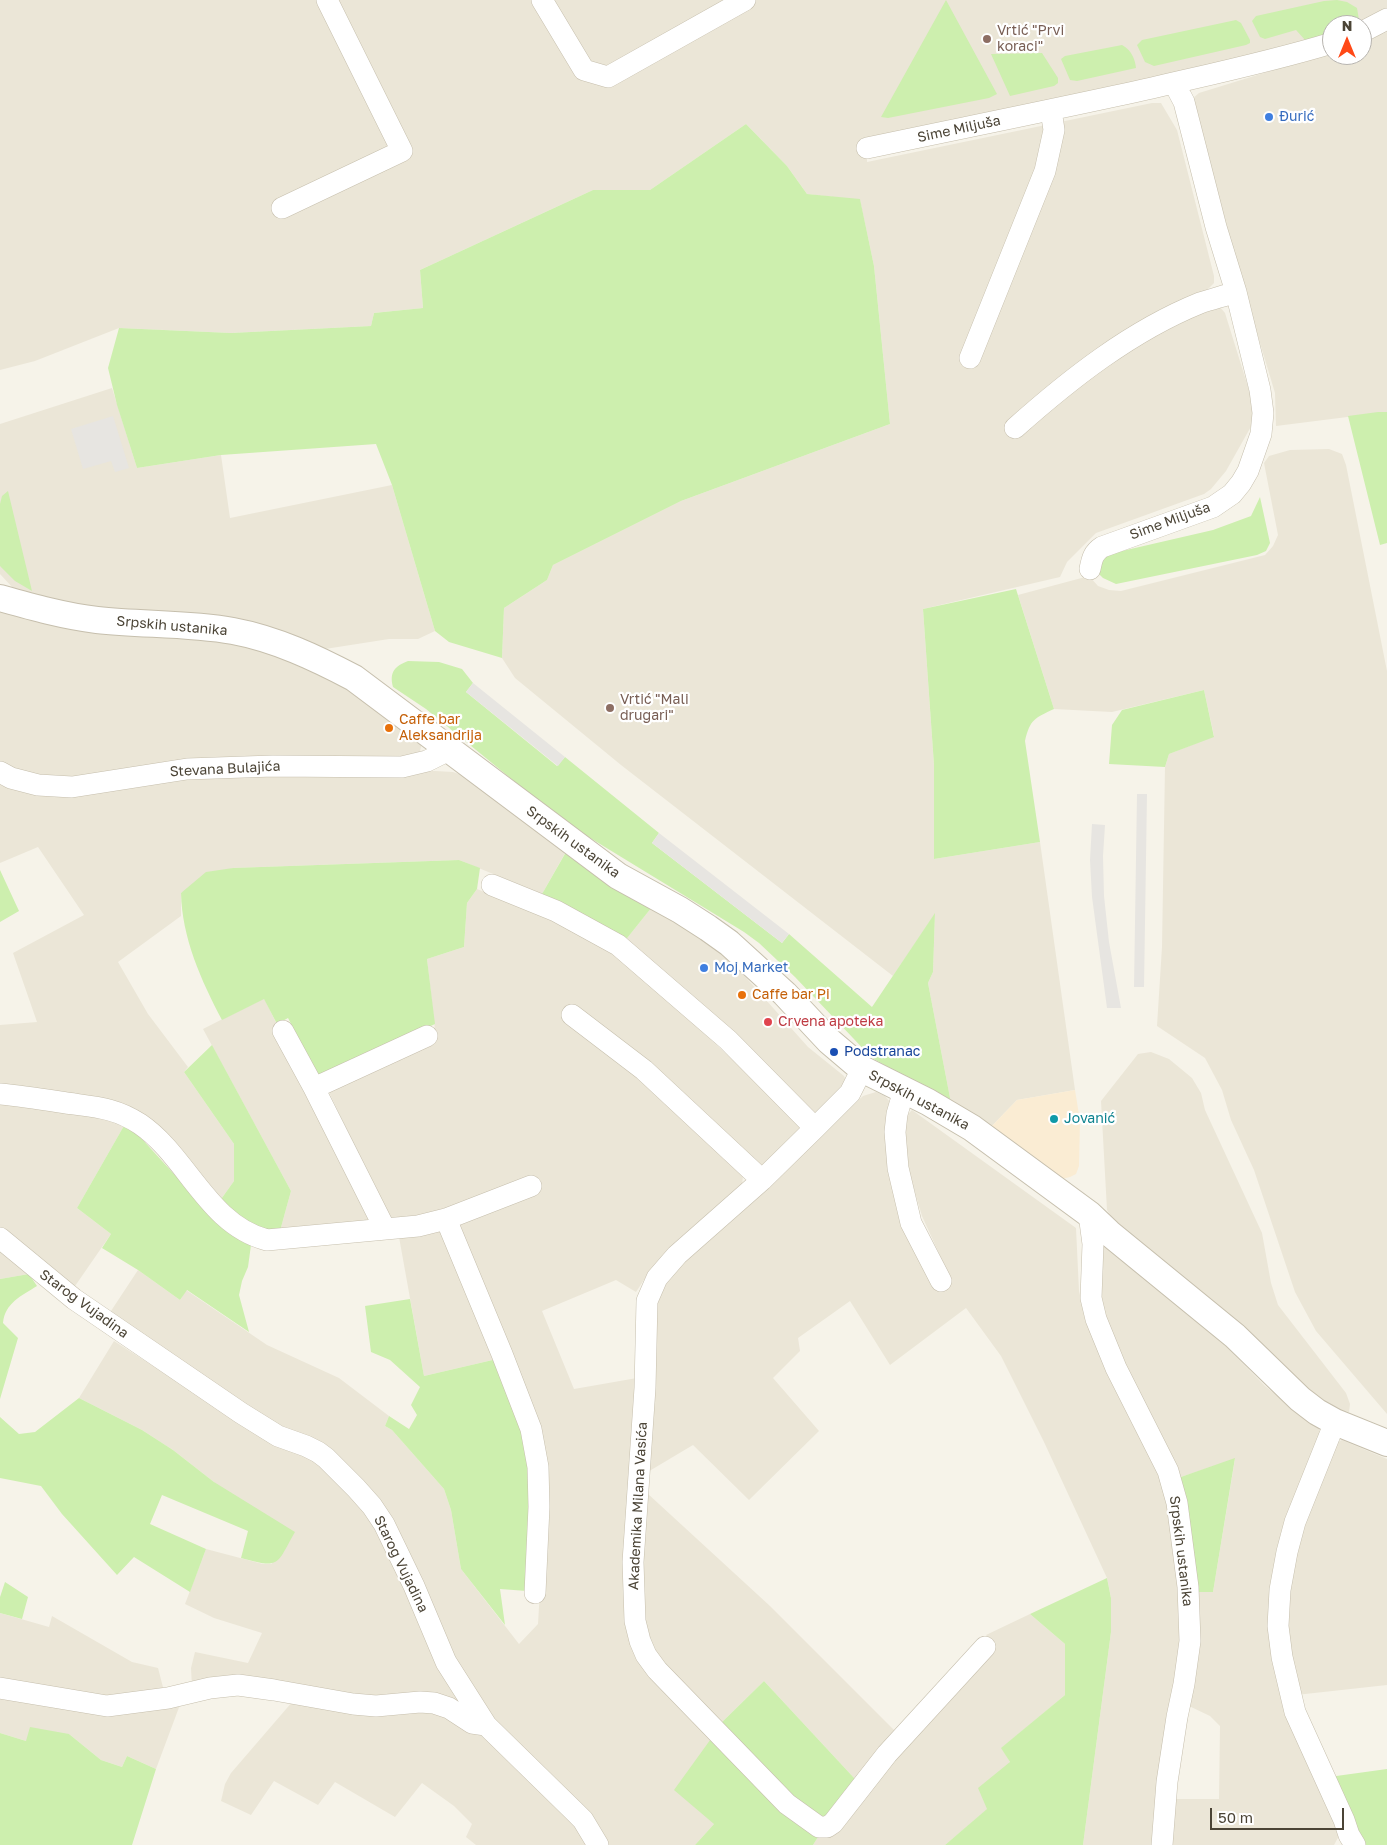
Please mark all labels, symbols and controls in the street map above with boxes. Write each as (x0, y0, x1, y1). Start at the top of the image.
north arrow (1322, 15, 1372, 65)
text: N (1342, 17, 1352, 34)
place label: Vrtić "Prvi koraci" (997, 23, 1064, 56)
marker: Vrtić "Prvi koraci" (981, 33, 993, 45)
place label: Đurić (1279, 109, 1314, 125)
marker: Đurić (1263, 111, 1275, 123)
street label: Sime Miljuša (916, 112, 1002, 146)
street label: Sime Miljuša (1127, 499, 1213, 543)
street label: Srpskih ustanika (116, 613, 228, 639)
place label: Vrtić "Mali drugari" (620, 692, 689, 724)
marker: Vrtić "Mali drugari" (604, 702, 616, 714)
place label: Caffe bar Aleksandrija (399, 712, 482, 744)
marker: Caffe bar Aleksandrija (383, 722, 395, 734)
street label: Stevana Bulajića (169, 758, 281, 780)
street label: Srpskih ustanika (523, 802, 623, 882)
place label: Moj Market (714, 960, 788, 976)
marker: Moj Market (698, 962, 710, 974)
place label: Caffe bar Pi (752, 987, 830, 1003)
marker: Caffe bar Pi (736, 989, 748, 1001)
place label: Crvena apoteka (778, 1014, 883, 1030)
marker: Crvena apoteka (762, 1016, 774, 1028)
place label: Podstranac (844, 1044, 920, 1060)
marker: Podstranac (828, 1046, 840, 1058)
street label: Srpskih ustanika (866, 1066, 972, 1134)
place label: Jovanić (1064, 1111, 1115, 1127)
marker: Jovanić (1048, 1113, 1060, 1125)
street label: Starog Vujadina (36, 1266, 132, 1342)
street label: Akademika Milana Vasića (625, 1421, 651, 1591)
street label: Srpskih ustanika (1166, 1495, 1196, 1607)
street label: Starog Vujadina (370, 1513, 432, 1615)
scale bar (1212, 1798, 1346, 1830)
text: 50 m (1218, 1808, 1253, 1826)

